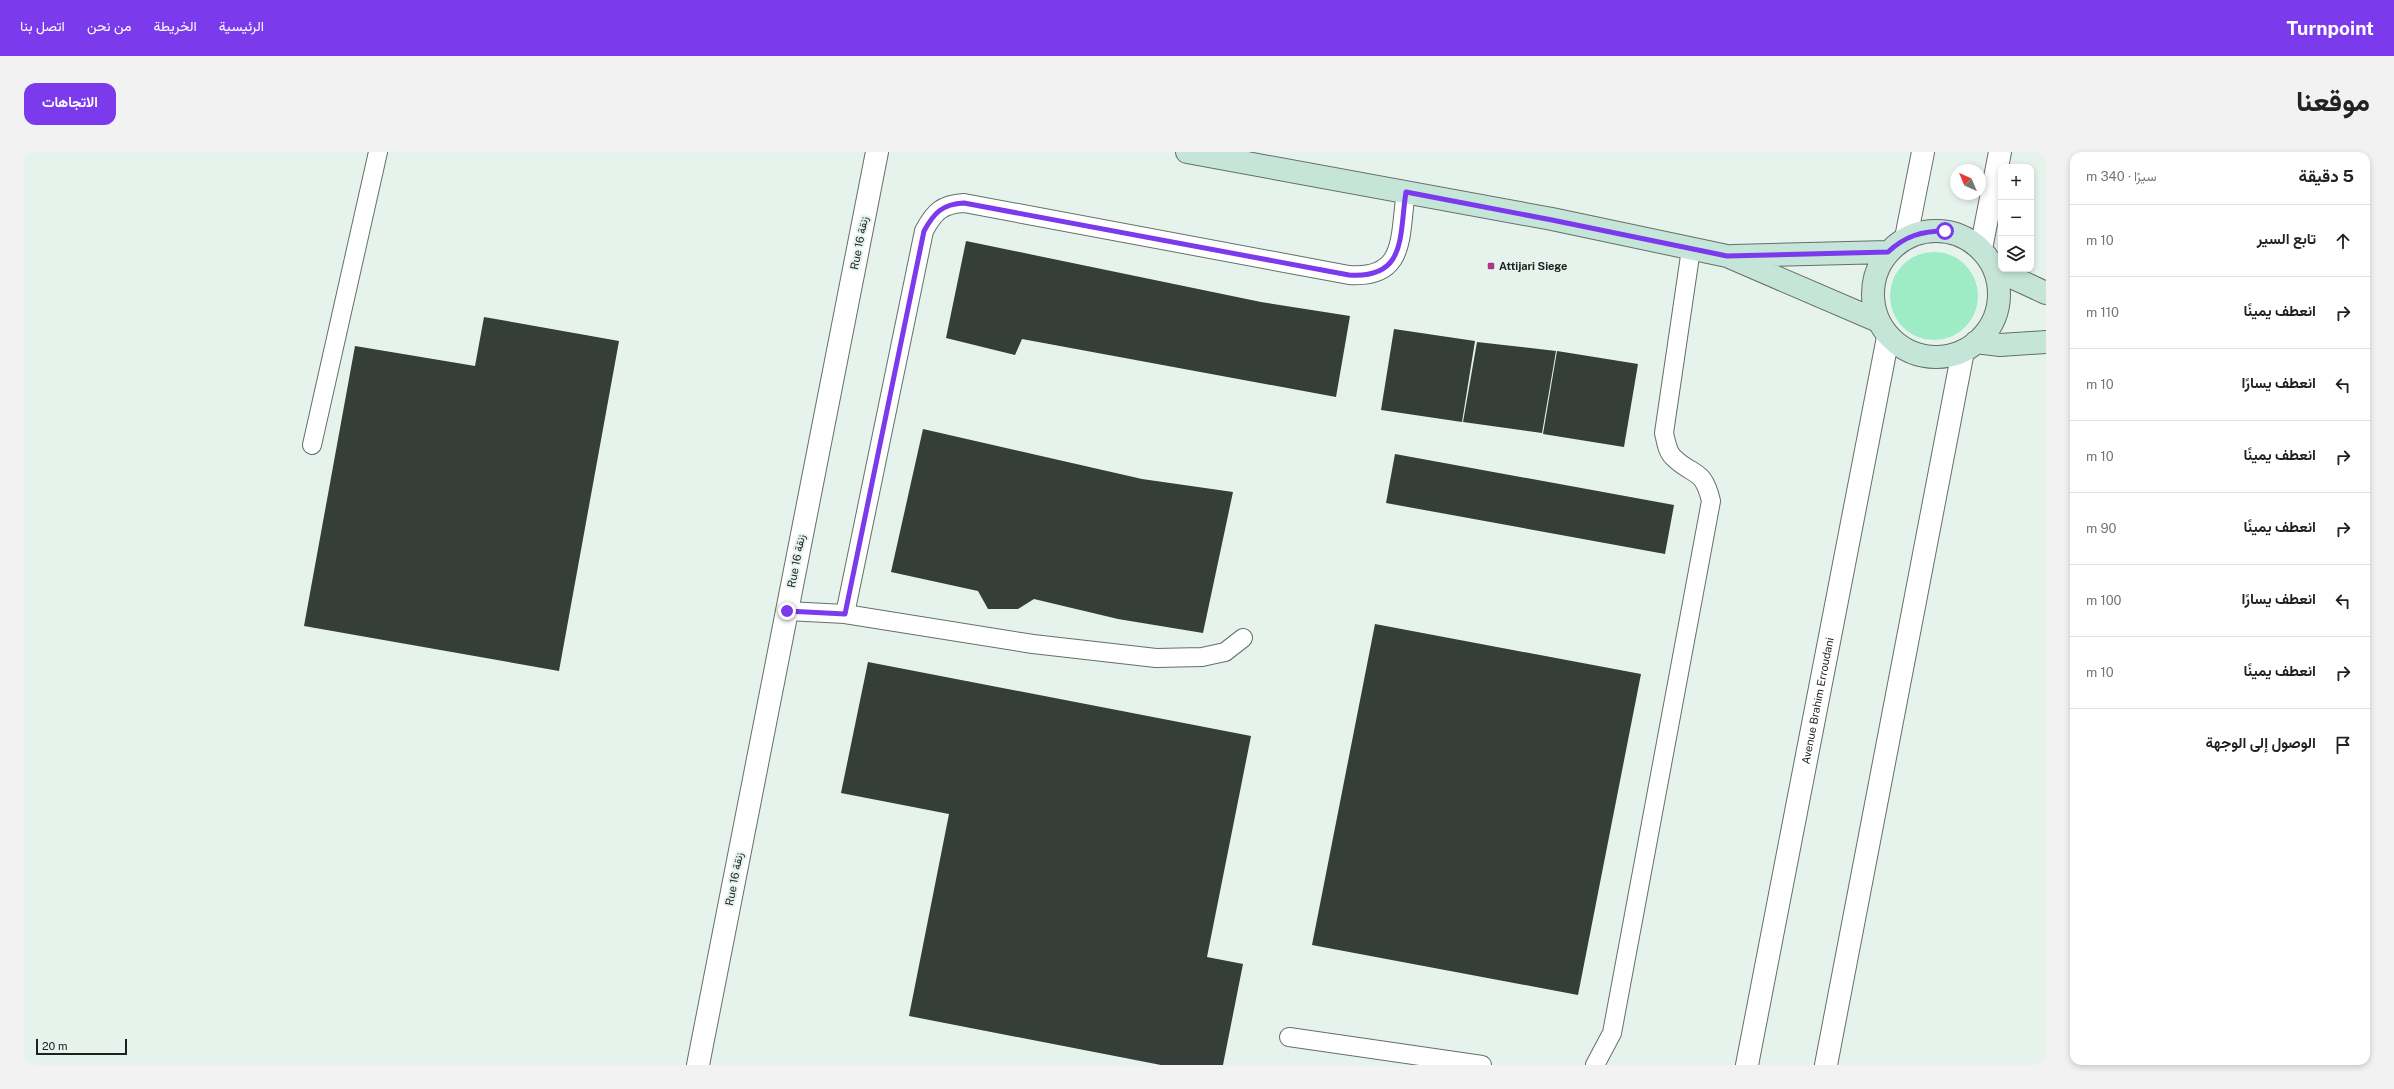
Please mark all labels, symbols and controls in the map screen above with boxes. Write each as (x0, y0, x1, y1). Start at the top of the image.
text: Turnpoint (2287, 17, 2374, 39)
text: اتصل بنا (20, 18, 65, 34)
text: من نحن (87, 18, 131, 34)
text: الخريطة (153, 18, 197, 34)
text: الرئيسية (219, 18, 264, 34)
button: الاتجاهات (24, 83, 116, 125)
text: موقعنا (2296, 84, 2370, 117)
north arrow (1950, 164, 1986, 200)
map controls (1998, 164, 2034, 272)
button: + (1998, 164, 2034, 200)
text: 5 دقيقة (2299, 166, 2354, 186)
text: سيرًا · 340 m (2086, 169, 2157, 184)
button: − (1998, 200, 2034, 236)
street label: Rue 16 زنقة (848, 215, 871, 271)
route start (1936, 222, 1954, 240)
text: تابع السير (2257, 230, 2316, 247)
icon: ahead (2332, 230, 2354, 252)
text: 10 m (2086, 233, 2114, 248)
button: layers (1998, 236, 2034, 272)
place label: Attijari Siege (1499, 260, 1567, 272)
marker: Attijari Siege (1486, 261, 1496, 271)
text: انعطف يمينًا (2243, 302, 2316, 319)
icon: right (2332, 302, 2354, 324)
text: 110 m (2086, 305, 2119, 320)
text: انعطف يسارًا (2242, 374, 2316, 391)
icon: left (2332, 374, 2354, 396)
text: 10 m (2086, 377, 2114, 392)
text: انعطف يمينًا (2243, 446, 2316, 463)
icon: right (2332, 446, 2354, 468)
text: 10 m (2086, 449, 2114, 464)
text: انعطف يمينًا (2243, 518, 2316, 535)
icon: right (2332, 518, 2354, 540)
text: 90 m (2086, 521, 2116, 536)
street label: Rue 16 زنقة (785, 533, 808, 589)
text: انعطف يسارًا (2242, 590, 2316, 607)
icon: left (2332, 590, 2354, 612)
text: 100 m (2086, 593, 2122, 608)
route end (778, 602, 796, 620)
street label: Avenue Brahim Erroudani (1799, 636, 1836, 765)
text: انعطف يمينًا (2243, 662, 2316, 679)
icon: right (2332, 662, 2354, 684)
text: 10 m (2086, 665, 2114, 680)
text: الوصول إلى الوجهة (2206, 734, 2316, 751)
icon: arrive (2332, 734, 2354, 756)
street label: Rue 16 زنقة (723, 851, 746, 907)
scale bar (36, 1037, 127, 1056)
text: 20 m (42, 1040, 67, 1052)

